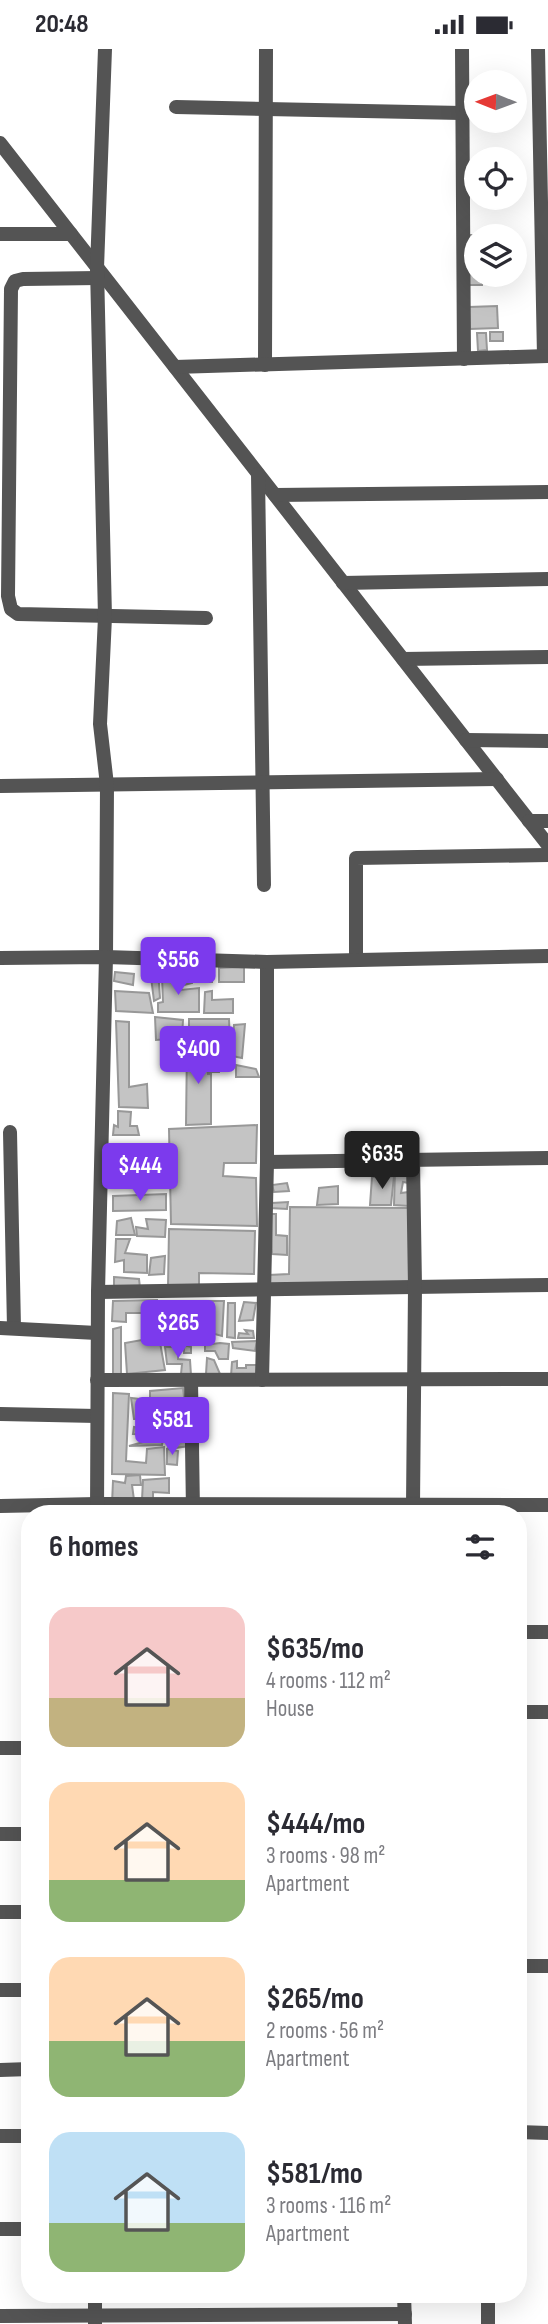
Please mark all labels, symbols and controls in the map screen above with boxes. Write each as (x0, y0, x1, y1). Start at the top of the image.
text: 20:48 (35, 9, 89, 40)
north arrow (464, 70, 527, 133)
map controls (464, 70, 527, 287)
button: locate (464, 147, 527, 210)
button: layers (464, 224, 527, 287)
pin: $556 (137, 937, 219, 997)
text: $556 (157, 946, 199, 974)
pin: $400 (157, 1027, 239, 1086)
text: $400 (176, 1035, 220, 1063)
pin: $635 (341, 1131, 423, 1191)
text: $635 (361, 1140, 404, 1168)
pin: $444 (99, 1143, 181, 1203)
text: $444 (118, 1152, 162, 1180)
pin: $265 (137, 1301, 219, 1360)
text: $265 (157, 1309, 199, 1337)
pin: $581 (131, 1397, 213, 1457)
text: $581 (151, 1406, 193, 1434)
icon: filters (461, 1528, 499, 1566)
text: 6 homes (49, 1529, 138, 1565)
text: $635/mo (266, 1631, 364, 1667)
icon: home (105, 1635, 189, 1719)
text: 4 rooms · 112 m² (266, 1667, 391, 1695)
text: House (266, 1695, 314, 1723)
text: $444/mo (266, 1806, 365, 1842)
icon: home (105, 1810, 189, 1894)
text: 3 rooms · 98 m² (266, 1842, 385, 1870)
text: Apartment (266, 1870, 350, 1898)
text: $265/mo (266, 1981, 364, 2017)
icon: home (105, 1985, 189, 2069)
text: 2 rooms · 56 m² (266, 2017, 384, 2045)
text: Apartment (266, 2045, 350, 2073)
text: $581/mo (266, 2156, 363, 2192)
icon: home (105, 2160, 189, 2244)
text: 3 rooms · 116 m² (266, 2192, 391, 2220)
text: Apartment (266, 2220, 350, 2248)

